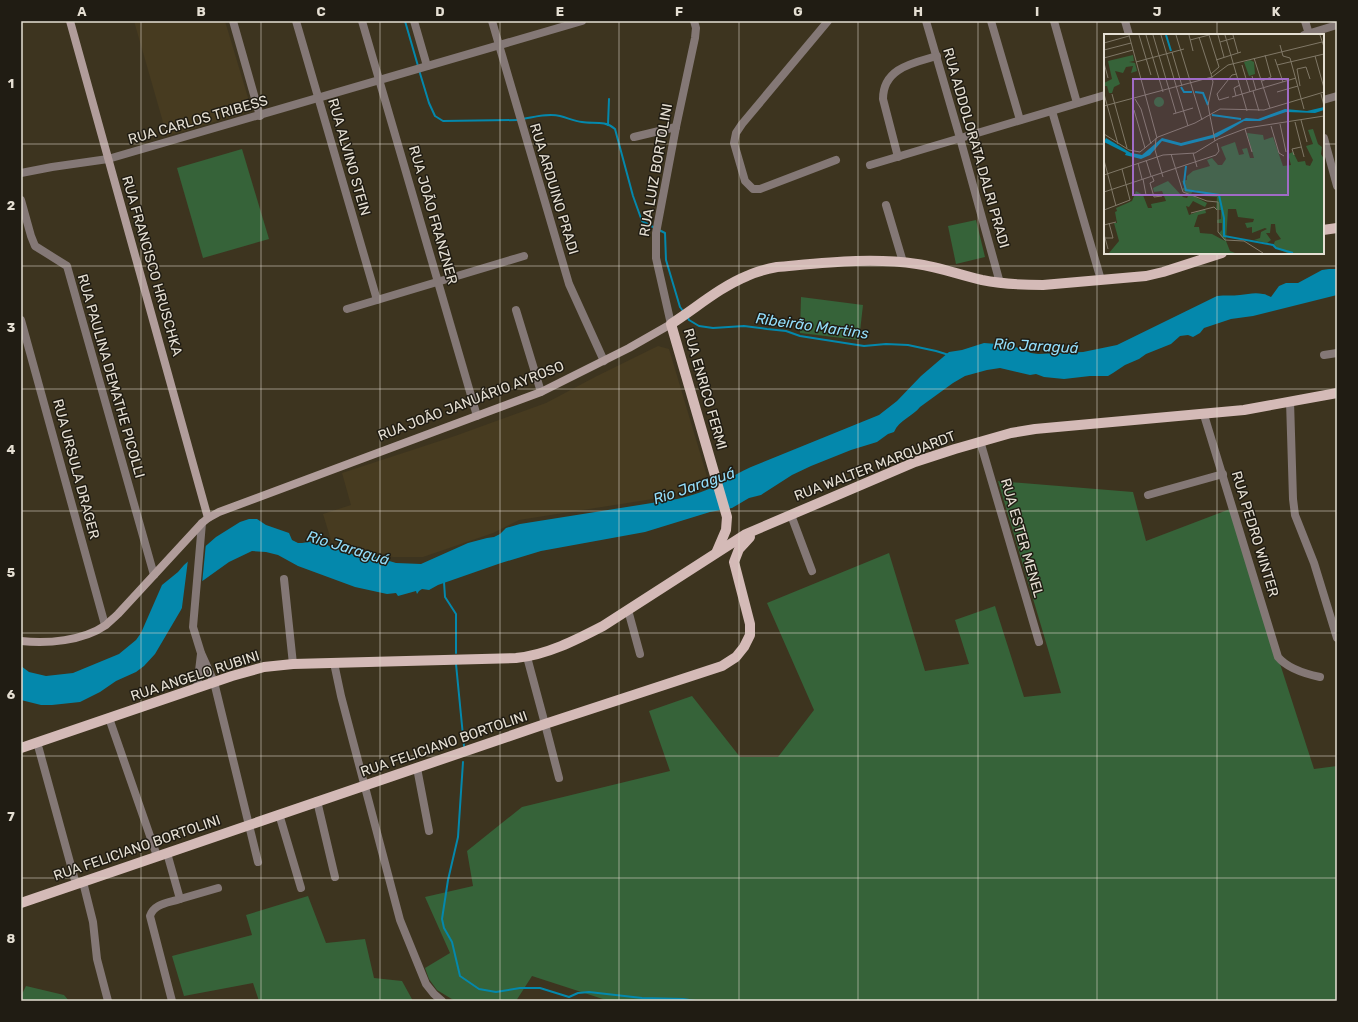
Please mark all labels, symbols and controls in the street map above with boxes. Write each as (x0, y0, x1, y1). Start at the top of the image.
text: A (77, 4, 87, 19)
text: B (196, 4, 206, 19)
text: C (316, 4, 326, 19)
text: D (435, 4, 445, 19)
text: E (556, 4, 564, 19)
text: F (675, 4, 683, 19)
text: G (793, 4, 803, 19)
text: H (913, 4, 923, 19)
text: I (1035, 4, 1039, 19)
text: J (1153, 4, 1161, 19)
text: K (1272, 4, 1281, 19)
inset map (1104, 34, 1324, 254)
street label: RUA ADDOLORATA DALRI PRADI (939, 46, 1013, 250)
text: 1 (8, 76, 14, 91)
street label: RUA CARLOS TRIBESS (126, 92, 270, 148)
street label: RUA ALVINO STEIN (324, 96, 374, 218)
street label: RUA LUIZ BORTOLINI (636, 102, 676, 238)
street label: RUA ARDUINO PRADI (526, 121, 582, 257)
street label: RUA JOÃO FRANZNER (405, 143, 462, 286)
street label: RUA FRANCISCO HRUSCHKA (118, 174, 186, 359)
text: 2 (7, 198, 15, 213)
street label: RUA PAULINA DEMATHE PICOLLI (74, 272, 148, 480)
water label: Ribeirão Martins (754, 309, 870, 343)
text: 3 (7, 320, 16, 335)
street label: RUA ENRICO FERMI (680, 326, 730, 452)
water label: Rio Jaraguá (993, 335, 1079, 357)
street label: RUA JOÃO JANUÁRIO AYROSO (375, 357, 567, 444)
street label: RUA URSULA DRAGER (49, 397, 103, 541)
street label: RUA WALTER MARQUARDT (792, 427, 958, 505)
text: 4 (7, 442, 16, 457)
water label: Rio Jaraguá (651, 464, 737, 508)
street label: RUA PEDRO WINTER (1228, 469, 1282, 599)
street label: RUA ESTER MENEL (997, 476, 1047, 600)
water label: Rio Jaraguá (305, 527, 392, 569)
text: 5 (7, 565, 15, 580)
street label: RUA ANGELO RUBINI (128, 647, 262, 705)
text: 6 (7, 687, 16, 702)
street label: RUA FELICIANO BORTOLINI (358, 707, 530, 781)
text: 7 (7, 809, 15, 824)
street label: RUA FELICIANO BORTOLINI (51, 811, 223, 885)
text: 8 (7, 931, 16, 946)

